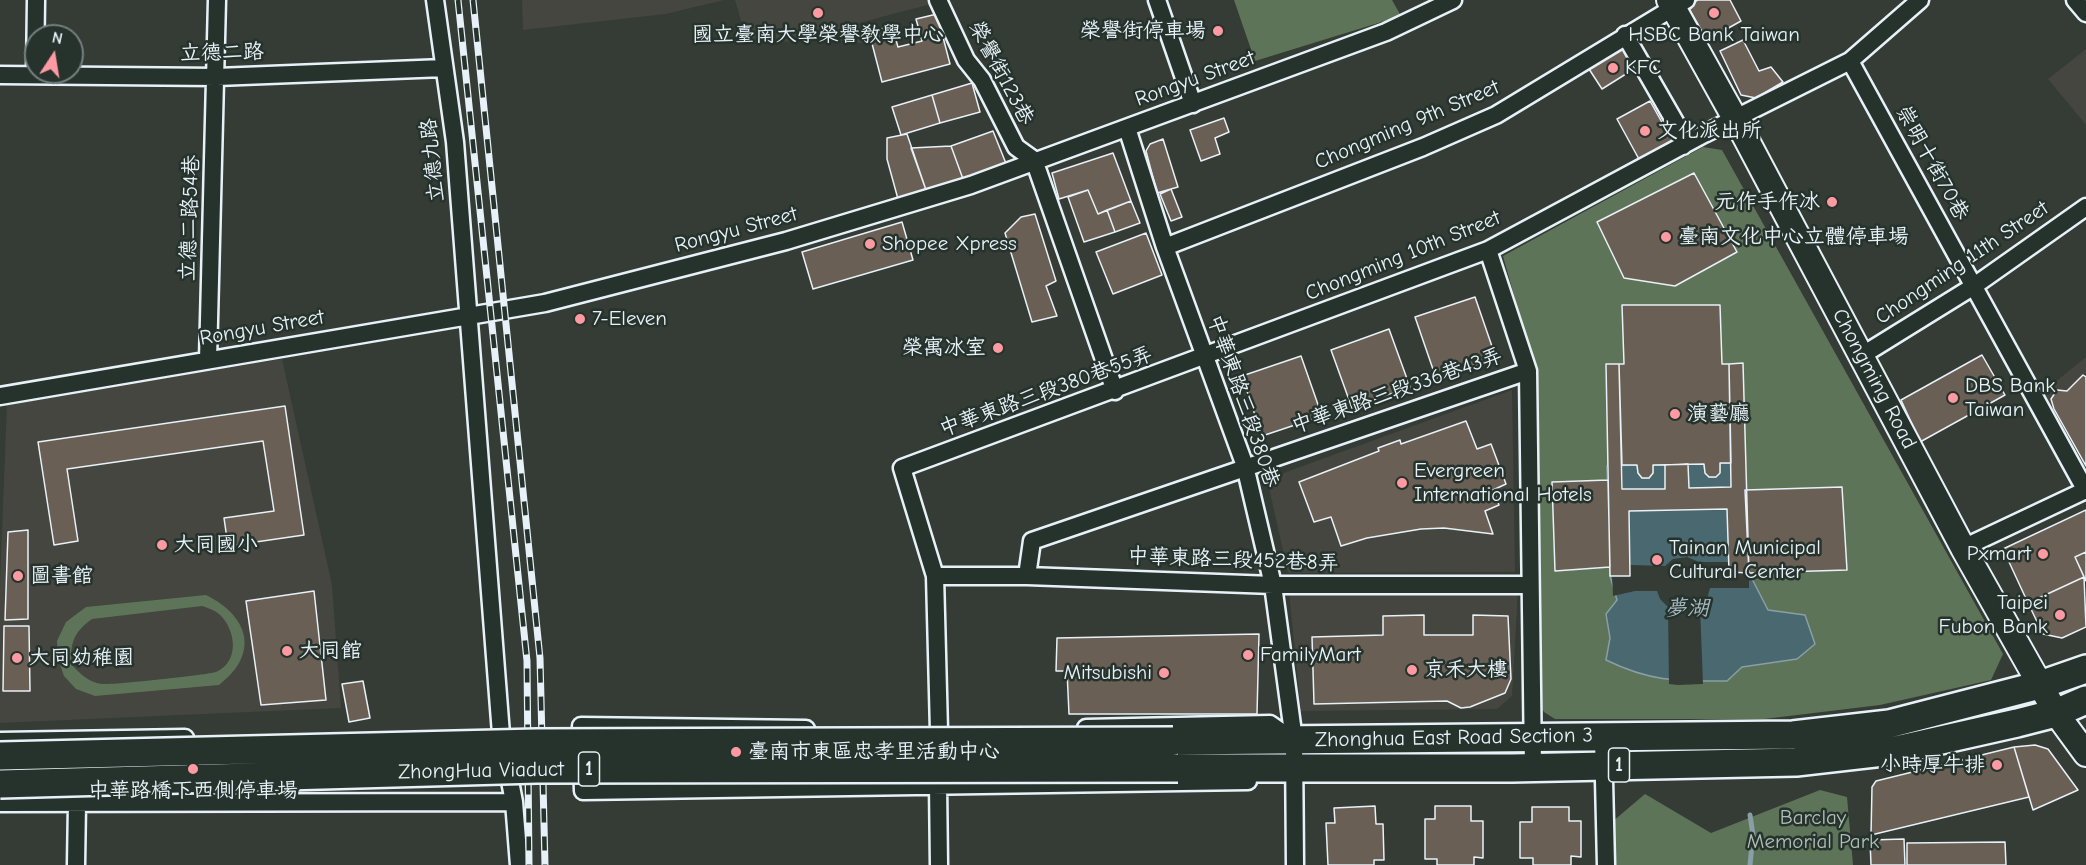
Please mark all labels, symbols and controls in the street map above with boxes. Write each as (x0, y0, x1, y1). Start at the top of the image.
marker: 國立臺南大學榮譽教學中心 (811, 6, 825, 20)
marker: HSBC Bank Taiwan (1707, 6, 1721, 20)
street label: 榮譽街123巷 (963, 17, 1039, 129)
place label: 榮譽街停車場 (1080, 18, 1206, 44)
place label: 國立臺南大學榮譽教學中心 (692, 22, 944, 48)
place label: HSBC Bank Taiwan (1628, 22, 1800, 48)
north arrow (24, 24, 84, 84)
marker: 榮譽街停車場 (1211, 24, 1225, 38)
text: N (50, 28, 64, 48)
street label: 立德二路 (180, 40, 264, 66)
street label: Rongyu Street (1132, 46, 1258, 112)
place label: KFC (1625, 55, 1661, 81)
marker: KFC (1606, 61, 1620, 75)
street label: Chongming 9th Street (1311, 75, 1503, 175)
street label: 崇明十街70巷 (1890, 101, 1974, 225)
street label: 立德九路 (416, 117, 450, 203)
place label: 文化派出所 (1657, 118, 1762, 144)
marker: 文化派出所 (1638, 124, 1652, 138)
street label: 立德二路54巷 (175, 154, 205, 282)
place label: 元作手作冰 (1715, 189, 1820, 215)
marker: 元作手作冰 (1825, 195, 1839, 209)
street label: Chongming 11th Street (1871, 196, 2053, 330)
street label: Rongyu Street (672, 202, 800, 258)
street label: Chongming 10th Street (1302, 205, 1504, 307)
place label: 臺南文化中心立體停車場 (1678, 224, 1909, 250)
marker: 臺南文化中心立體停車場 (1659, 230, 1673, 244)
place label: Shopee Xpress (882, 231, 1017, 257)
marker: Shopee Xpress (863, 237, 877, 251)
street label: Rongyu Street (198, 305, 326, 351)
street label: Chongming Road (1826, 305, 1922, 453)
place label: 7-Eleven (592, 306, 667, 332)
street label: 中華東路三段380巷 (1202, 311, 1284, 491)
marker: 7-Eleven (573, 312, 587, 326)
place label: 榮寓冰室 (902, 335, 986, 361)
marker: 榮寓冰室 (991, 341, 1005, 355)
street label: 中華東路三段380巷55弄 (936, 342, 1156, 442)
street label: 中華東路三段336巷43弄 (1288, 343, 1506, 439)
place label: DBS Bank Taiwan (1965, 373, 2055, 423)
marker: DBS Bank Taiwan (1946, 391, 1960, 405)
place label: 演藝廳 (1687, 401, 1750, 427)
marker: 演藝廳 (1668, 407, 1682, 421)
place label: Evergreen International Hotels (1414, 458, 1592, 508)
marker: Evergreen International Hotels (1395, 476, 1409, 490)
place label: 大同國小 (174, 532, 258, 558)
place label: Tainan Municipal Cultural Center (1669, 535, 1821, 585)
marker: 大同國小 (155, 538, 169, 552)
place label: Pxmart (1967, 541, 2031, 567)
street label: 中華東路三段452巷8弄 (1127, 544, 1339, 576)
marker: Pxmart (2036, 547, 2050, 561)
marker: Tainan Municipal Cultural Center (1650, 553, 1664, 567)
place label: 圖書館 (30, 563, 93, 589)
marker: 圖書館 (11, 569, 25, 583)
place label: Taipei Fubon Bank (1939, 590, 2048, 640)
water label: 夢湖 (1665, 596, 1709, 622)
marker: Taipei Fubon Bank (2053, 608, 2067, 622)
place label: 大同館 (299, 638, 362, 664)
place label: FamilyMart (1260, 642, 1361, 668)
marker: 大同館 (280, 644, 294, 658)
place label: 大同幼稚園 (29, 645, 134, 671)
marker: FamilyMart (1241, 648, 1255, 662)
marker: 大同幼稚園 (10, 651, 24, 665)
place label: 京禾大樓 (1424, 657, 1508, 683)
place label: Mitsubishi (1063, 660, 1152, 686)
marker: 京禾大樓 (1405, 663, 1419, 677)
marker: Mitsubishi (1157, 666, 1171, 680)
street label: Zhonghua East Road Section 3 (1315, 723, 1593, 753)
place label: 臺南市東區忠孝里活動中心 (748, 739, 1000, 765)
marker: 臺南市東區忠孝里活動中心 (729, 745, 743, 759)
road number: 1 (1608, 748, 1630, 782)
road number: 1 (578, 752, 600, 786)
place label: 小時厚牛排 (1880, 752, 1985, 778)
street label: ZhongHua Viaduct (398, 757, 564, 785)
marker: 小時厚牛排 (1990, 758, 2004, 772)
marker: 中華路橋下西側停車場 (186, 762, 200, 776)
place label: 中華路橋下西側停車場 (88, 778, 298, 804)
park label: Barclay Memorial Park (1747, 805, 1879, 855)

